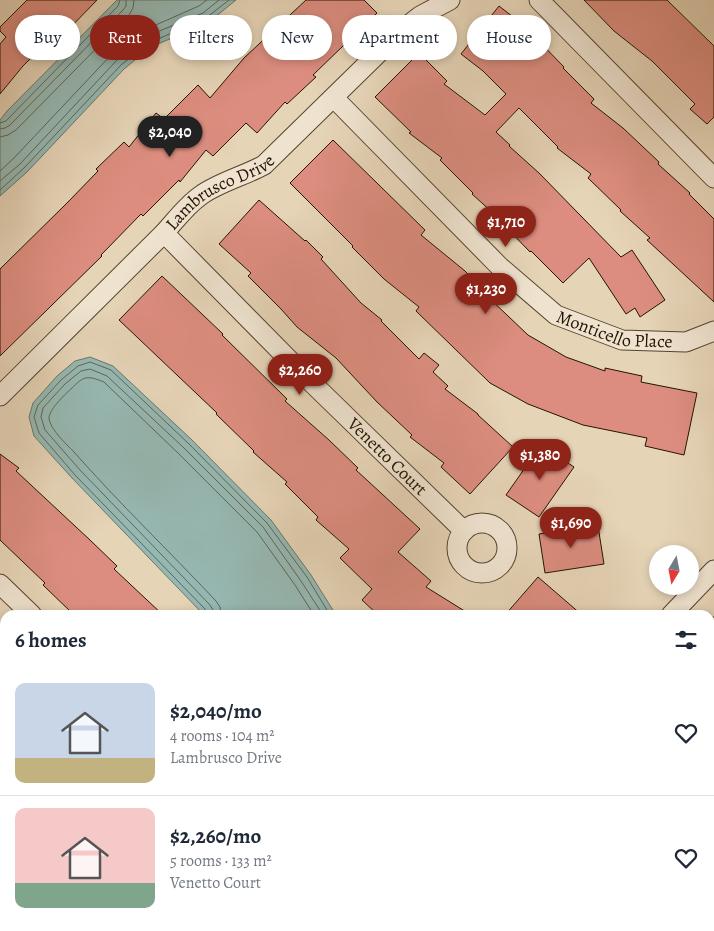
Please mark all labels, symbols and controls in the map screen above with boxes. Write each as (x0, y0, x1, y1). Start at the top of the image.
chip: Buy (15, 15, 80, 60)
chip: Rent (90, 15, 160, 60)
chip: Filters (170, 15, 252, 60)
chip: New (262, 15, 332, 60)
chip: Apartment (342, 15, 457, 60)
chip: House (467, 15, 551, 60)
pin: $2,040 (129, 116, 211, 158)
text: $2,040 (148, 121, 192, 143)
street label: Lambrusco Drive (160, 149, 280, 235)
pin: $1,710 (465, 206, 547, 248)
text: $1,710 (487, 211, 525, 233)
pin: $1,230 (445, 272, 527, 315)
text: $1,230 (466, 278, 506, 300)
street label: Monticello Place (553, 304, 673, 354)
pin: $2,260 (259, 354, 341, 396)
text: $2,260 (279, 359, 321, 381)
street label: Venetto Court (342, 411, 433, 501)
pin: $1,380 (499, 438, 581, 481)
text: $1,380 (520, 444, 560, 466)
pin: $1,690 (530, 506, 612, 549)
text: $1,690 (551, 512, 591, 534)
north arrow (649, 545, 699, 595)
map controls (649, 545, 699, 595)
text: 6 homes (15, 626, 87, 654)
icon: filters (672, 626, 700, 654)
text: $2,040/mo (170, 697, 262, 725)
icon: home (55, 703, 115, 763)
icon: heart (672, 719, 700, 747)
text: 4 rooms · 104 m² (170, 725, 275, 747)
text: Lambrusco Drive (170, 747, 282, 769)
text: $2,260/mo (170, 822, 261, 850)
icon: home (55, 828, 115, 888)
icon: heart (672, 844, 700, 872)
text: 5 rooms · 133 m² (170, 850, 272, 872)
text: Venetto Court (170, 872, 261, 894)

